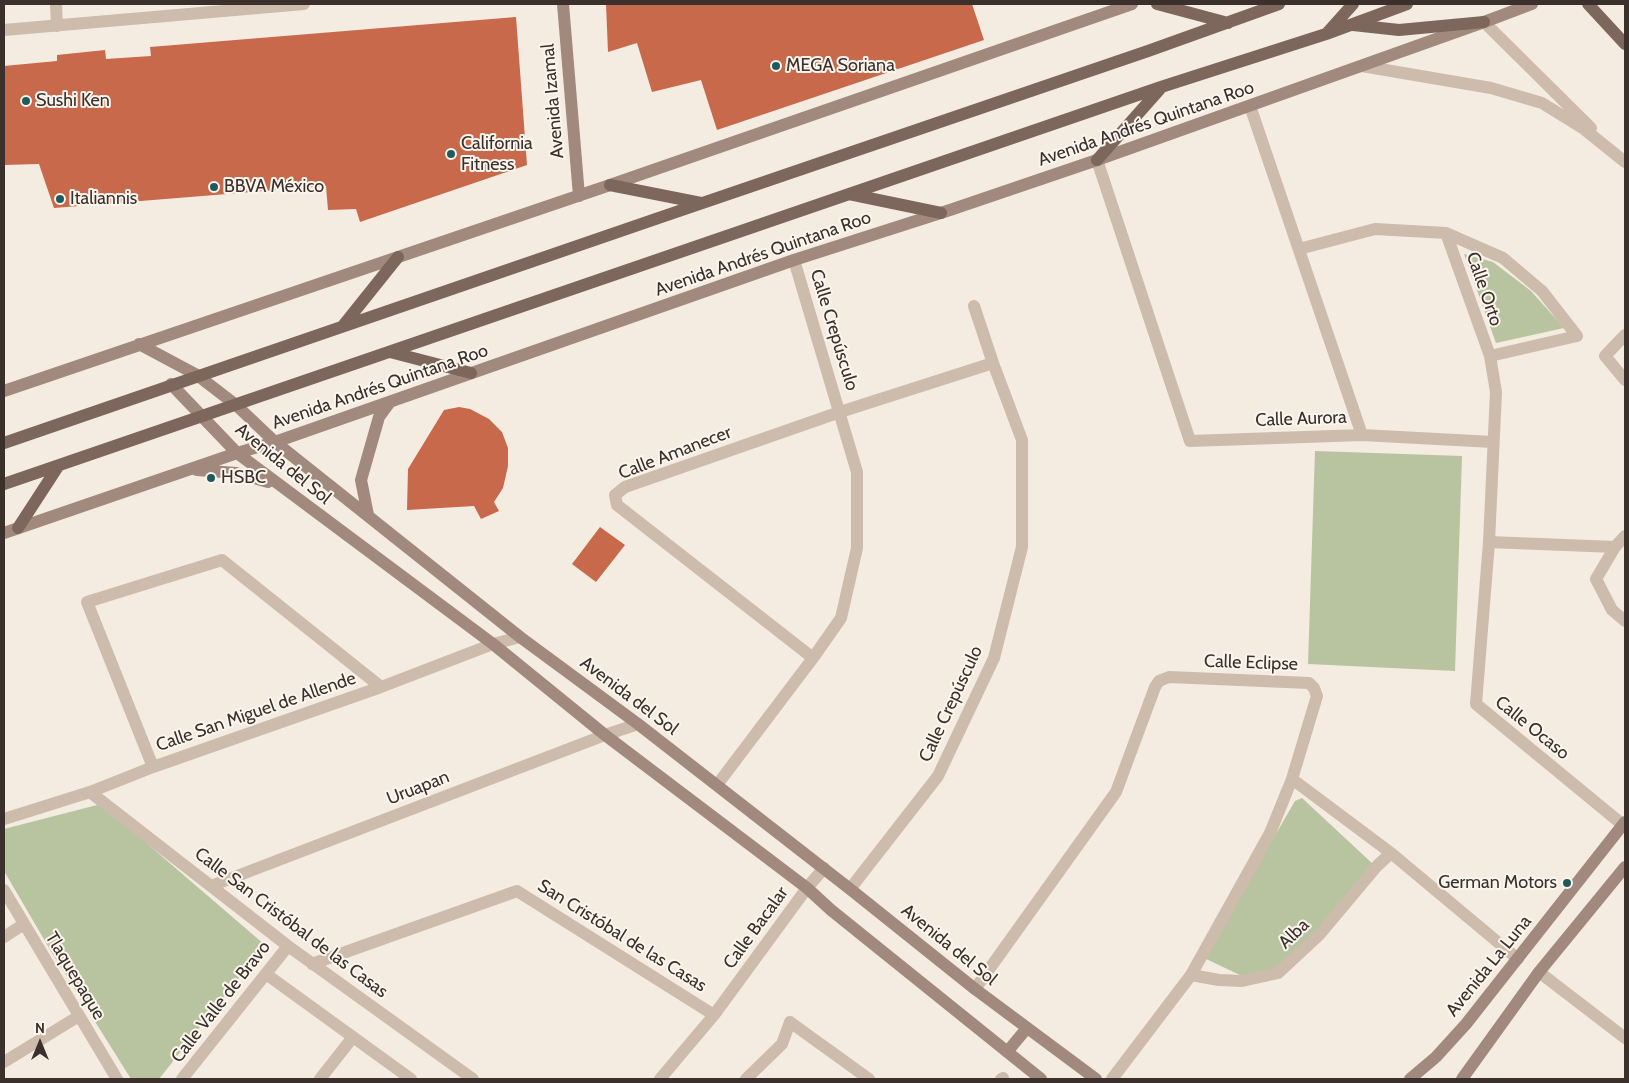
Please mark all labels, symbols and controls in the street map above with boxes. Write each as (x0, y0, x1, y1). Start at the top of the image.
street label: Avenida Izamal (537, 43, 569, 159)
place label: MEGA Soriana (786, 55, 895, 77)
marker: MEGA Soriana (770, 60, 782, 72)
street label: Avenida Andrés Quintana Roo (1035, 77, 1257, 171)
place label: Sushi Ken (36, 90, 110, 112)
marker: Sushi Ken (20, 95, 32, 107)
place label: California Fitness (461, 133, 533, 176)
marker: California Fitness (445, 148, 457, 160)
place label: BBVA México (224, 176, 324, 198)
marker: BBVA México (208, 181, 220, 193)
place label: Italiannis (70, 188, 137, 210)
marker: Italiannis (54, 193, 66, 205)
street label: Avenida Andrés Quintana Roo (652, 207, 874, 301)
street label: Calle Orto (1461, 249, 1507, 329)
street label: Calle Crepúsculo (805, 267, 863, 393)
street label: Avenida Andrés Quintana Roo (269, 340, 491, 434)
street label: Calle Aurora (1255, 407, 1347, 431)
street label: Avenida del Sol (231, 419, 335, 509)
street label: Calle Amanecer (616, 422, 734, 484)
place label: HSBC (221, 467, 266, 489)
marker: HSBC (205, 472, 217, 484)
street label: Calle Crepúsculo (915, 643, 987, 765)
street label: Calle Eclipse (1204, 651, 1298, 675)
street label: Avenida del Sol (576, 652, 682, 740)
street label: Calle San Miguel de Allende (153, 668, 359, 756)
street label: Calle Ocaso (1490, 692, 1574, 764)
street label: Uruapan (384, 766, 452, 810)
street label: Calle San Cristóbal de las Casas (190, 843, 392, 1003)
place label: German Motors (1438, 872, 1557, 894)
street label: San Cristóbal de las Casas (534, 875, 710, 997)
marker: German Motors (1561, 877, 1573, 889)
street label: Calle Bacalar (719, 883, 793, 973)
street label: Avenida del Sol (897, 900, 1001, 990)
street label: Avenida La Luna (1442, 911, 1536, 1021)
street label: Alba (1274, 914, 1314, 954)
street label: Tlaquepaque (40, 928, 110, 1024)
street label: Calle Valle de Bravo (167, 937, 275, 1067)
north arrow (15, 1018, 65, 1068)
text: N (35, 1019, 45, 1037)

